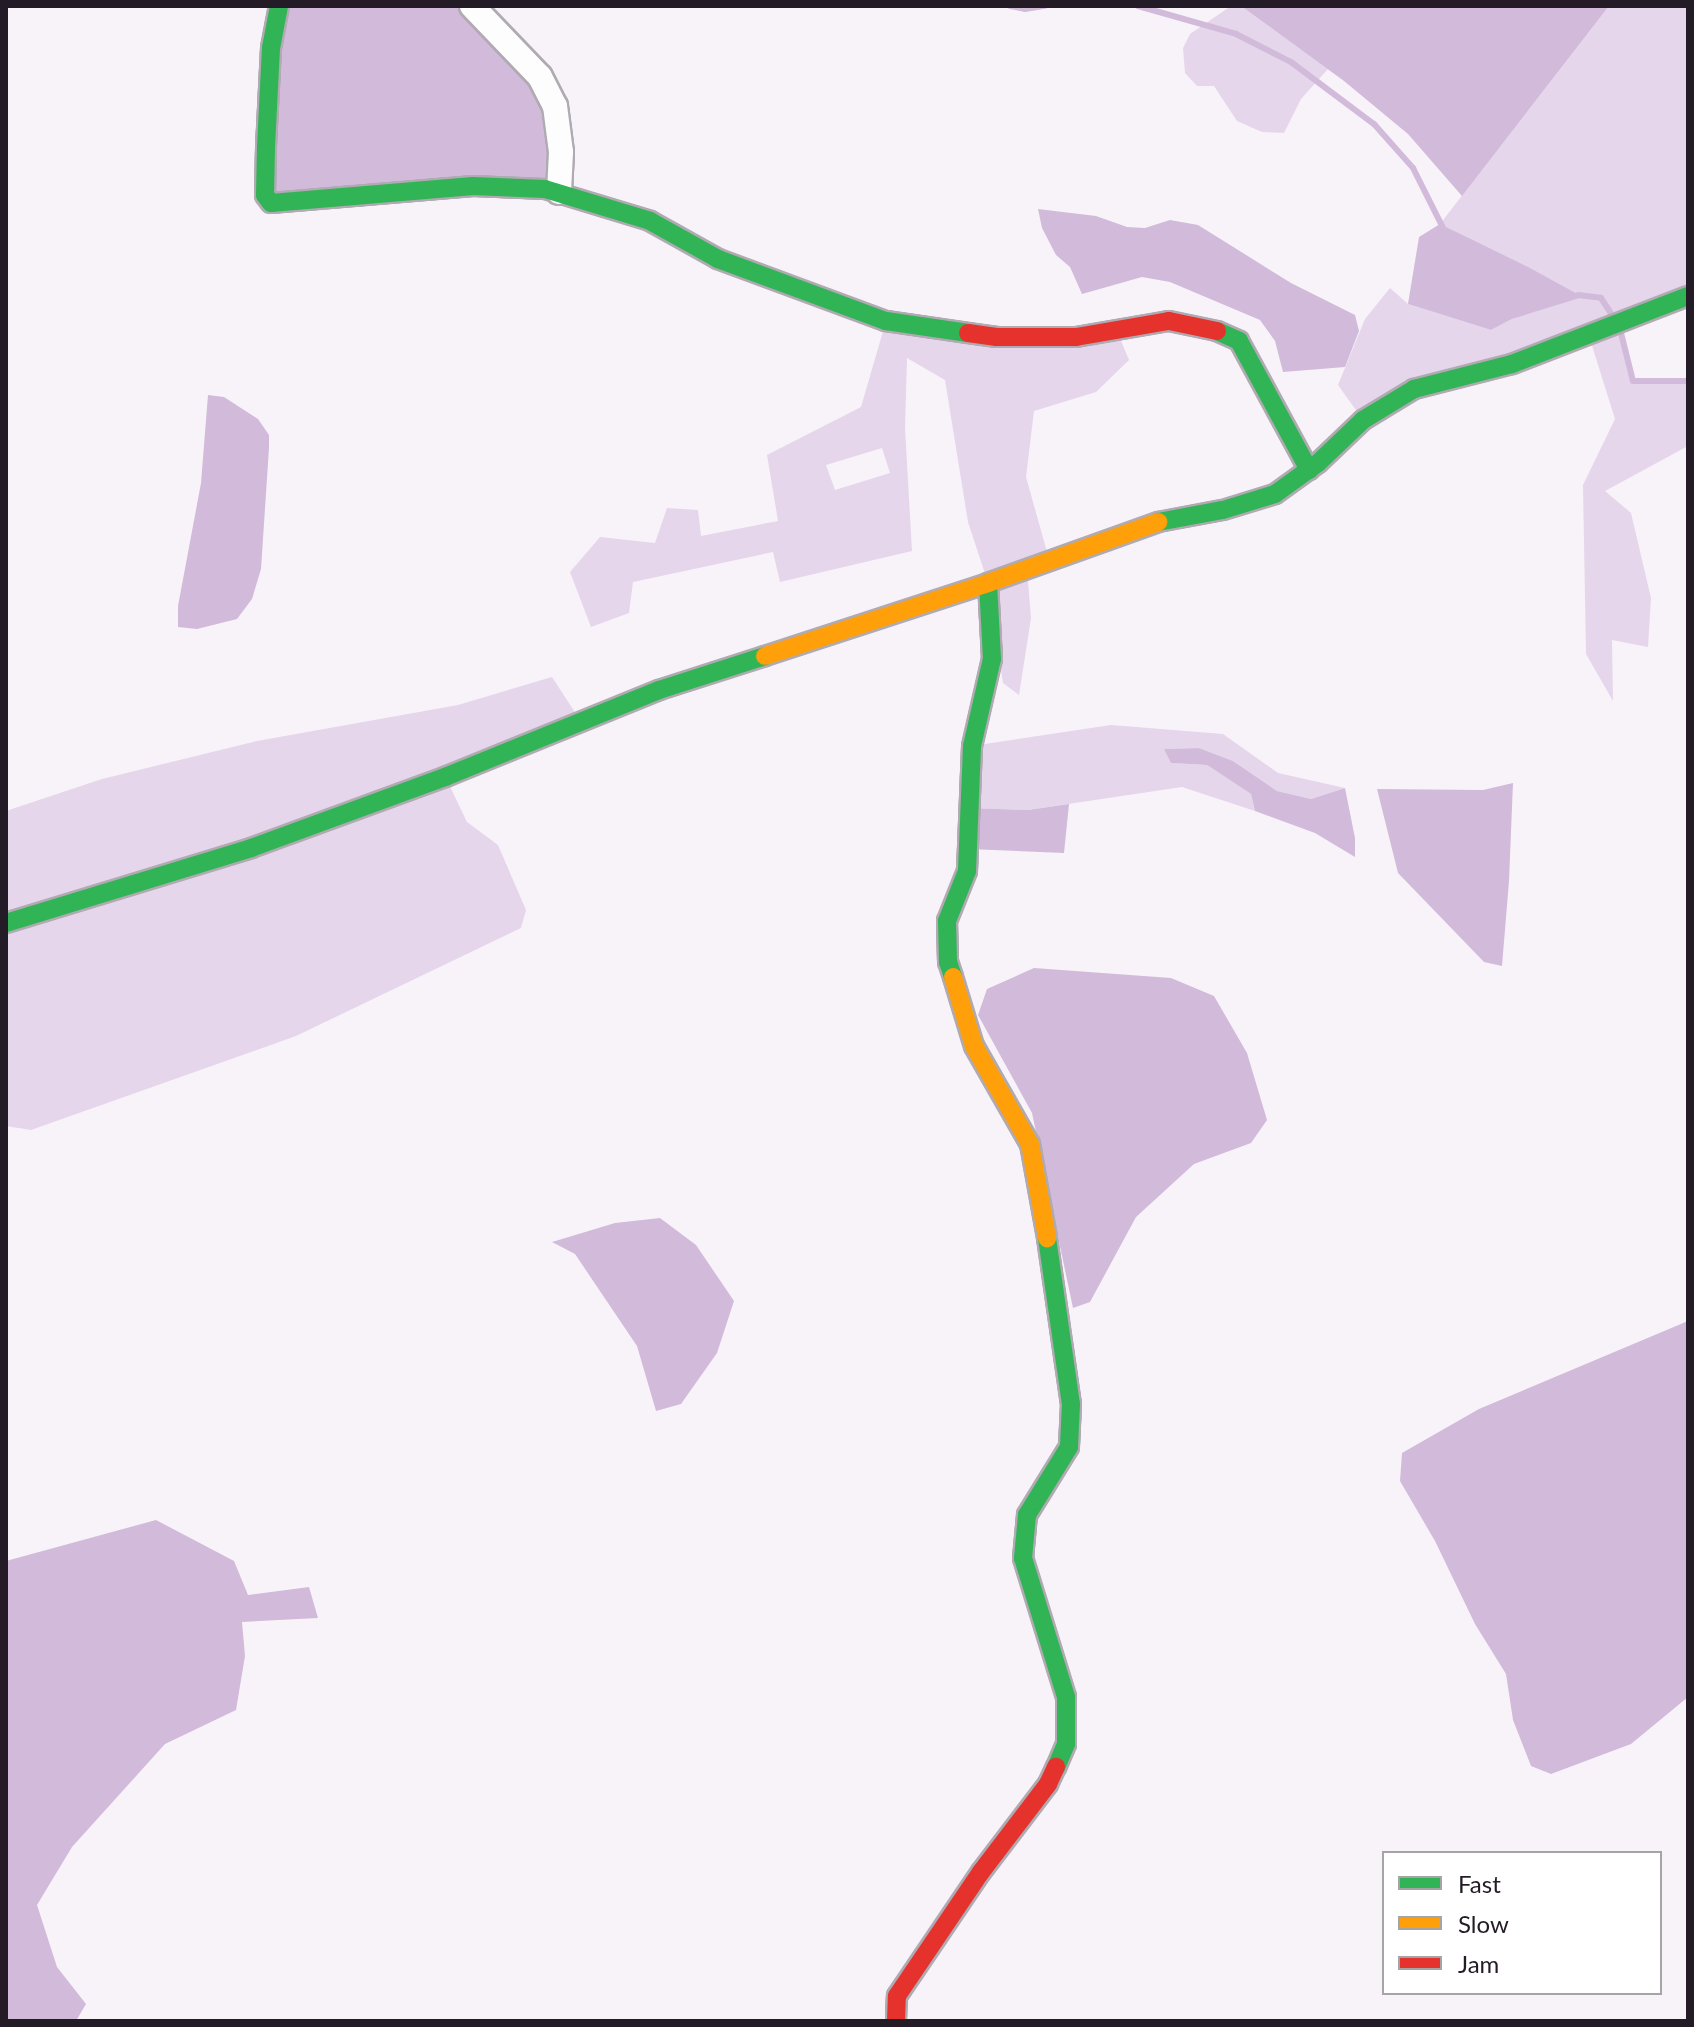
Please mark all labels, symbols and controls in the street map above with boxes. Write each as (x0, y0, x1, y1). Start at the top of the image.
legend (1382, 1851, 1662, 1995)
text: Fast (1458, 1869, 1501, 1898)
text: Slow (1458, 1909, 1509, 1938)
text: Jam (1458, 1949, 1499, 1978)

